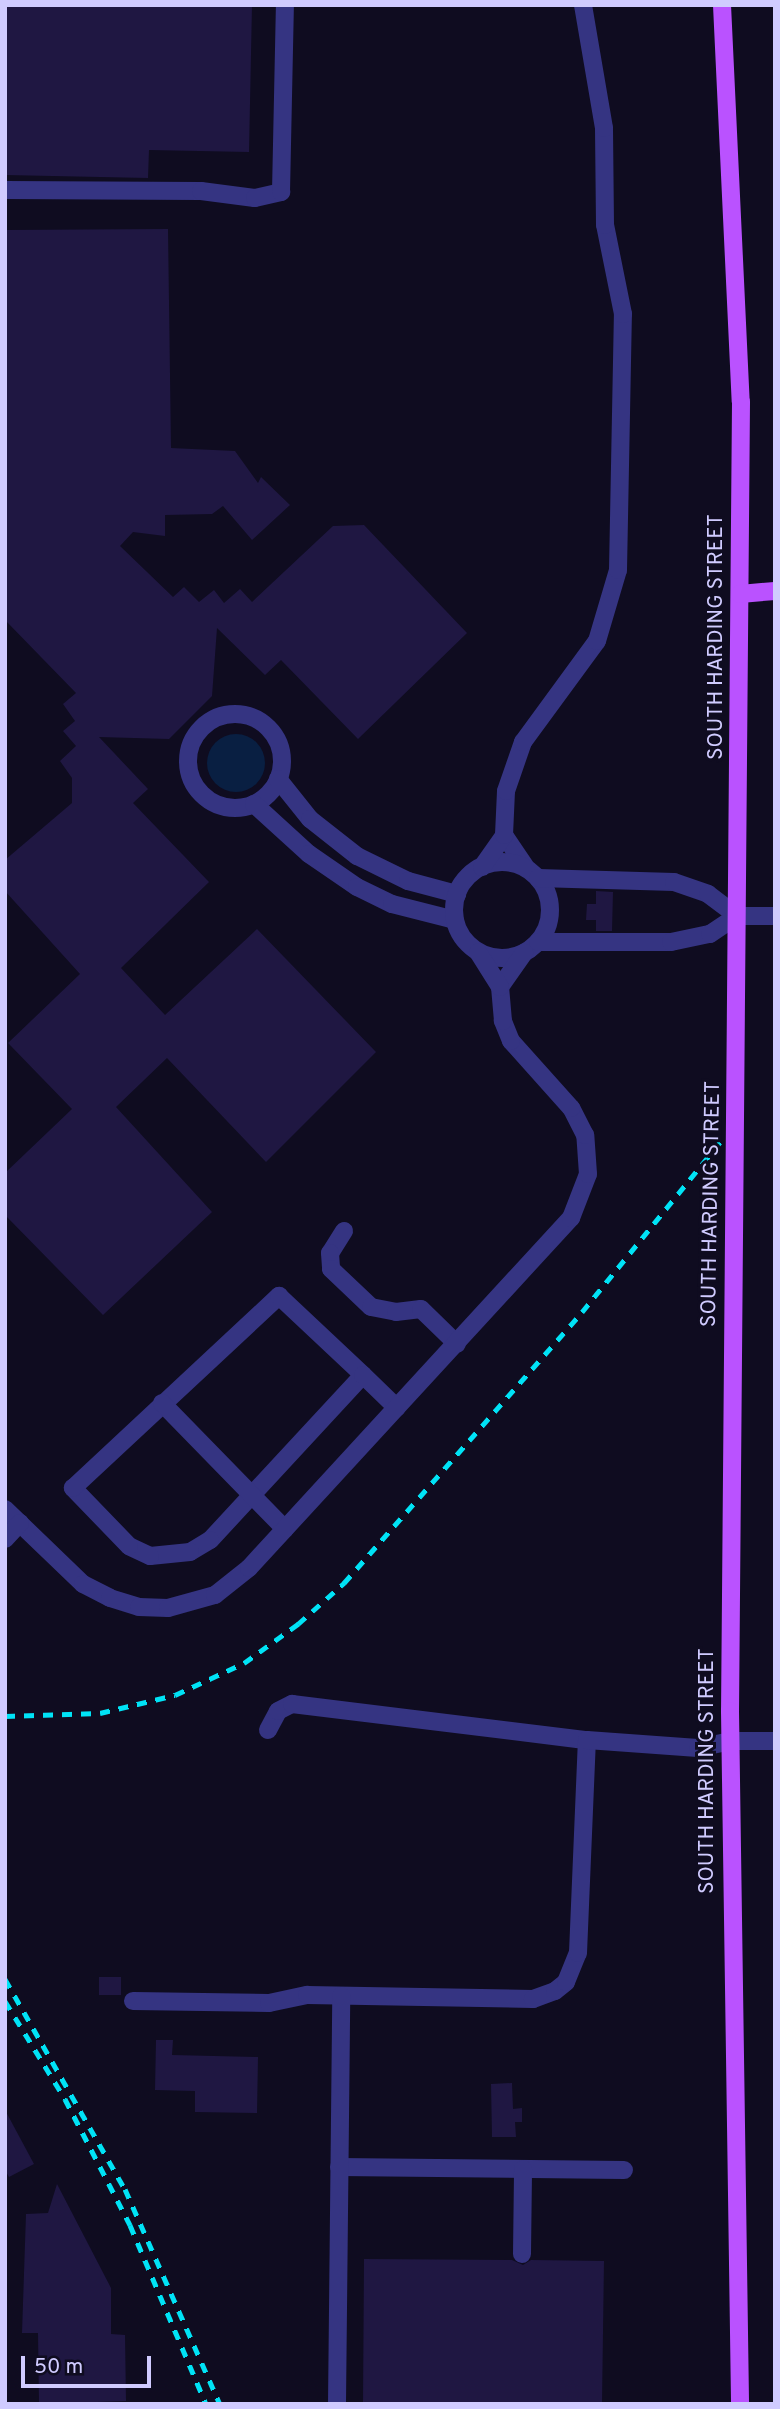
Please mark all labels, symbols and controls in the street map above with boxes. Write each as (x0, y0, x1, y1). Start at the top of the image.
street label: SOUTH HARDING STREET (704, 514, 730, 760)
street label: SOUTH HARDING STREET (697, 1081, 727, 1327)
street label: SOUTH HARDING STREET (695, 1648, 721, 1894)
scale bar (24, 2342, 154, 2386)
text: 50 m (34, 2354, 83, 2381)

